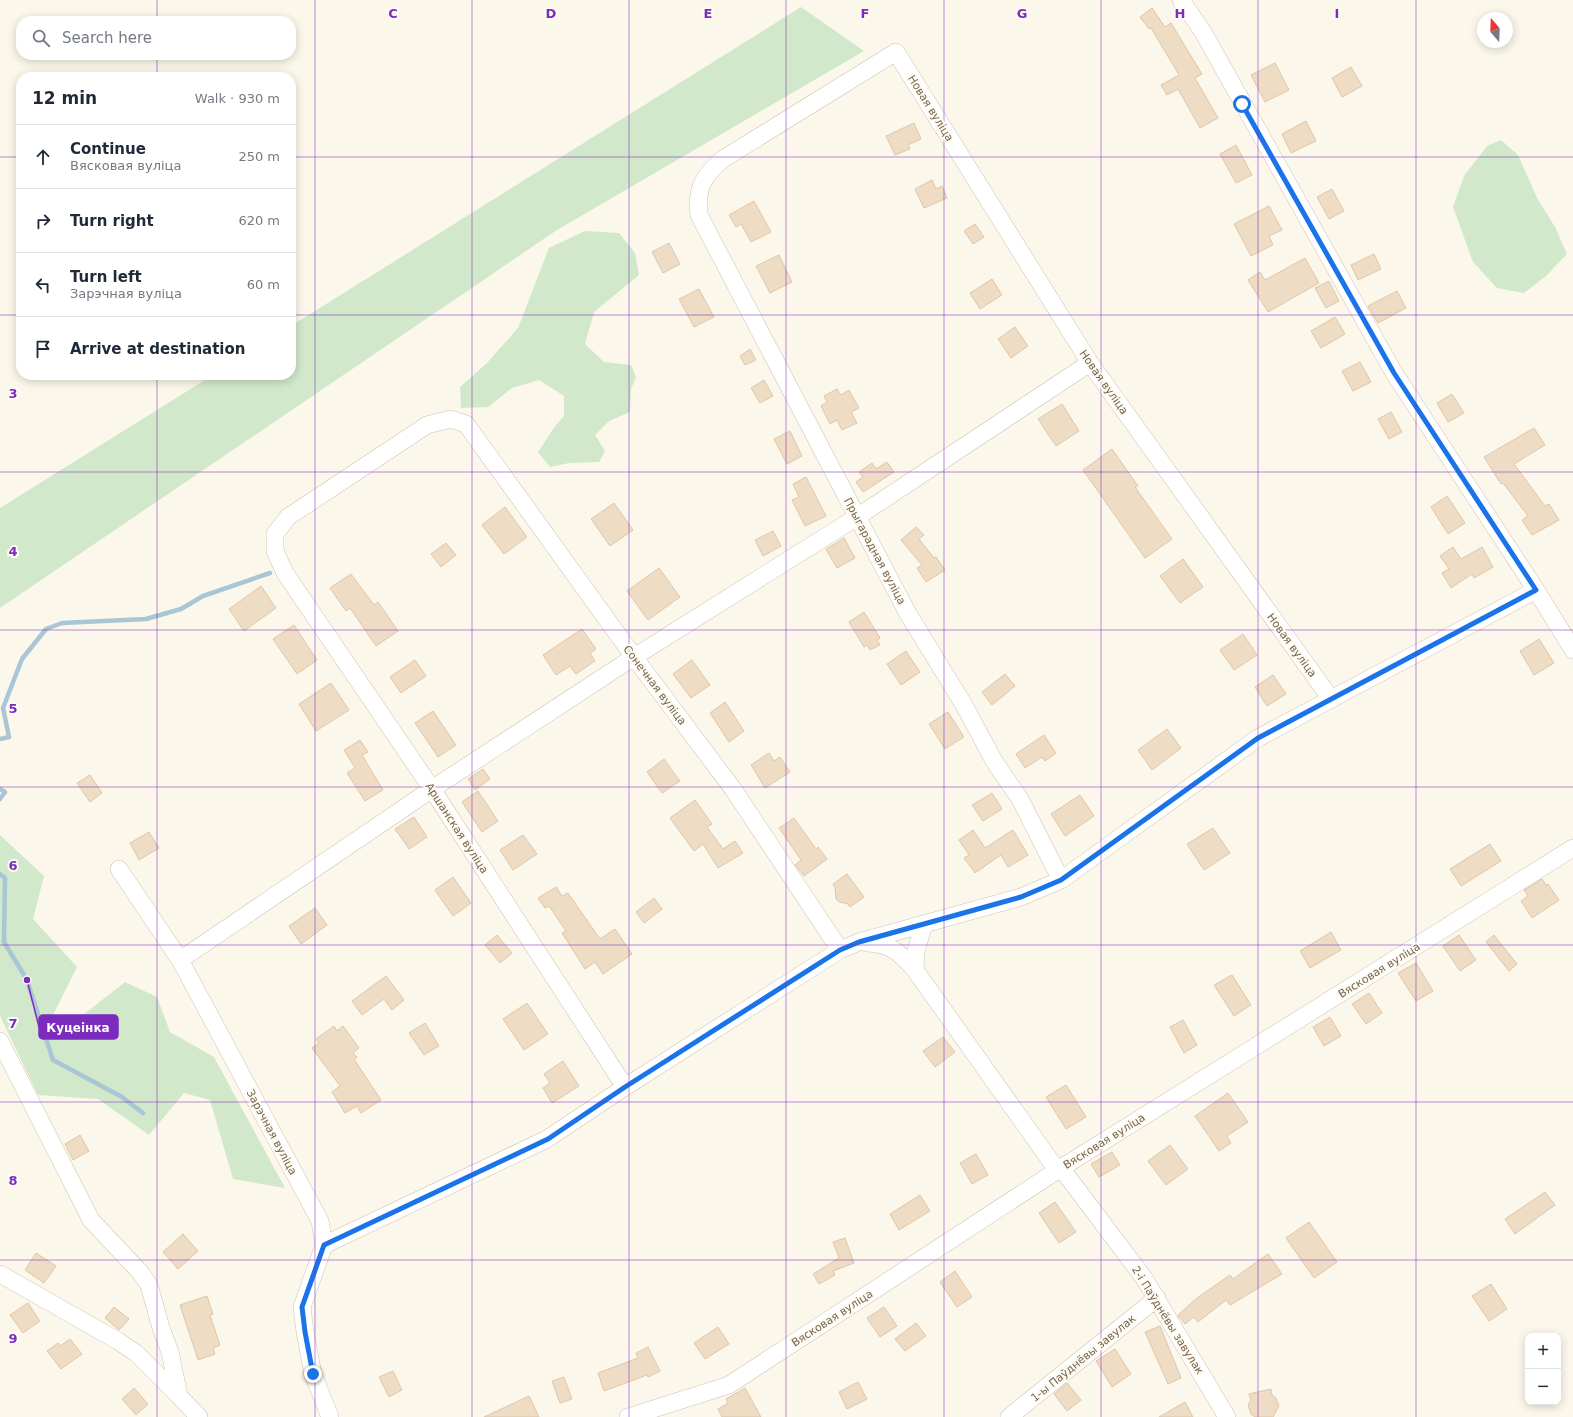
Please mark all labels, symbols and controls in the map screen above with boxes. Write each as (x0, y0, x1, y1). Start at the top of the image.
text: C (388, 6, 398, 21)
text: D (546, 6, 557, 21)
text: E (704, 6, 712, 21)
text: F (861, 6, 869, 21)
text: G (1017, 6, 1027, 21)
text: H (1175, 6, 1185, 21)
text: I (1335, 6, 1339, 21)
north arrow (1477, 12, 1513, 48)
search box (16, 16, 296, 60)
icon: search (30, 27, 52, 49)
text: Search here (62, 29, 152, 47)
street label: Новая вуліца (905, 73, 956, 144)
text: 12 min (32, 88, 97, 108)
text: Walk · 930 m (195, 91, 280, 106)
route start (1233, 95, 1251, 113)
text: Continue (70, 140, 146, 158)
icon: ahead (32, 146, 54, 168)
text: 250 m (238, 149, 280, 164)
text: Вясковая вуліца (70, 158, 181, 173)
icon: right (32, 210, 54, 232)
text: Turn right (70, 212, 154, 230)
text: 620 m (238, 213, 280, 228)
text: Turn left (70, 268, 142, 286)
icon: left (32, 274, 54, 296)
text: 60 m (247, 277, 280, 292)
text: Зарэчная вуліца (70, 286, 182, 301)
icon: arrive (32, 338, 54, 360)
text: Arrive at destination (70, 340, 245, 358)
street label: Новая вуліца (1077, 348, 1131, 417)
text: 3 (8, 386, 18, 401)
street label: Прыгарадная вуліца (841, 496, 908, 607)
text: 4 (8, 544, 18, 559)
street label: Новая вуліца (1264, 611, 1319, 680)
street label: Сонечная вуліца (620, 643, 689, 728)
text: 5 (8, 701, 18, 716)
street label: Аршанская вуліца (422, 781, 491, 876)
text: 6 (8, 858, 18, 873)
street label: Вясковая вуліца (1336, 940, 1423, 1001)
callout: Куцеінка (39, 1015, 118, 1039)
text: 7 (8, 1016, 18, 1031)
text: Куцеінка (46, 1021, 110, 1035)
street label: Зарэчная вуліца (244, 1087, 300, 1177)
street label: Вясковая вуліца (1061, 1111, 1148, 1172)
text: 8 (8, 1173, 18, 1188)
street label: 2-і Паўднёвы завулак (1129, 1264, 1206, 1377)
street label: Вясковая вуліца (789, 1287, 875, 1350)
street label: 1-ы Паўднёвы завулак (1028, 1312, 1139, 1405)
text: 9 (8, 1331, 18, 1346)
map controls (1525, 1333, 1561, 1405)
button: + (1525, 1333, 1561, 1369)
route end (304, 1365, 322, 1383)
button: − (1525, 1369, 1561, 1405)

